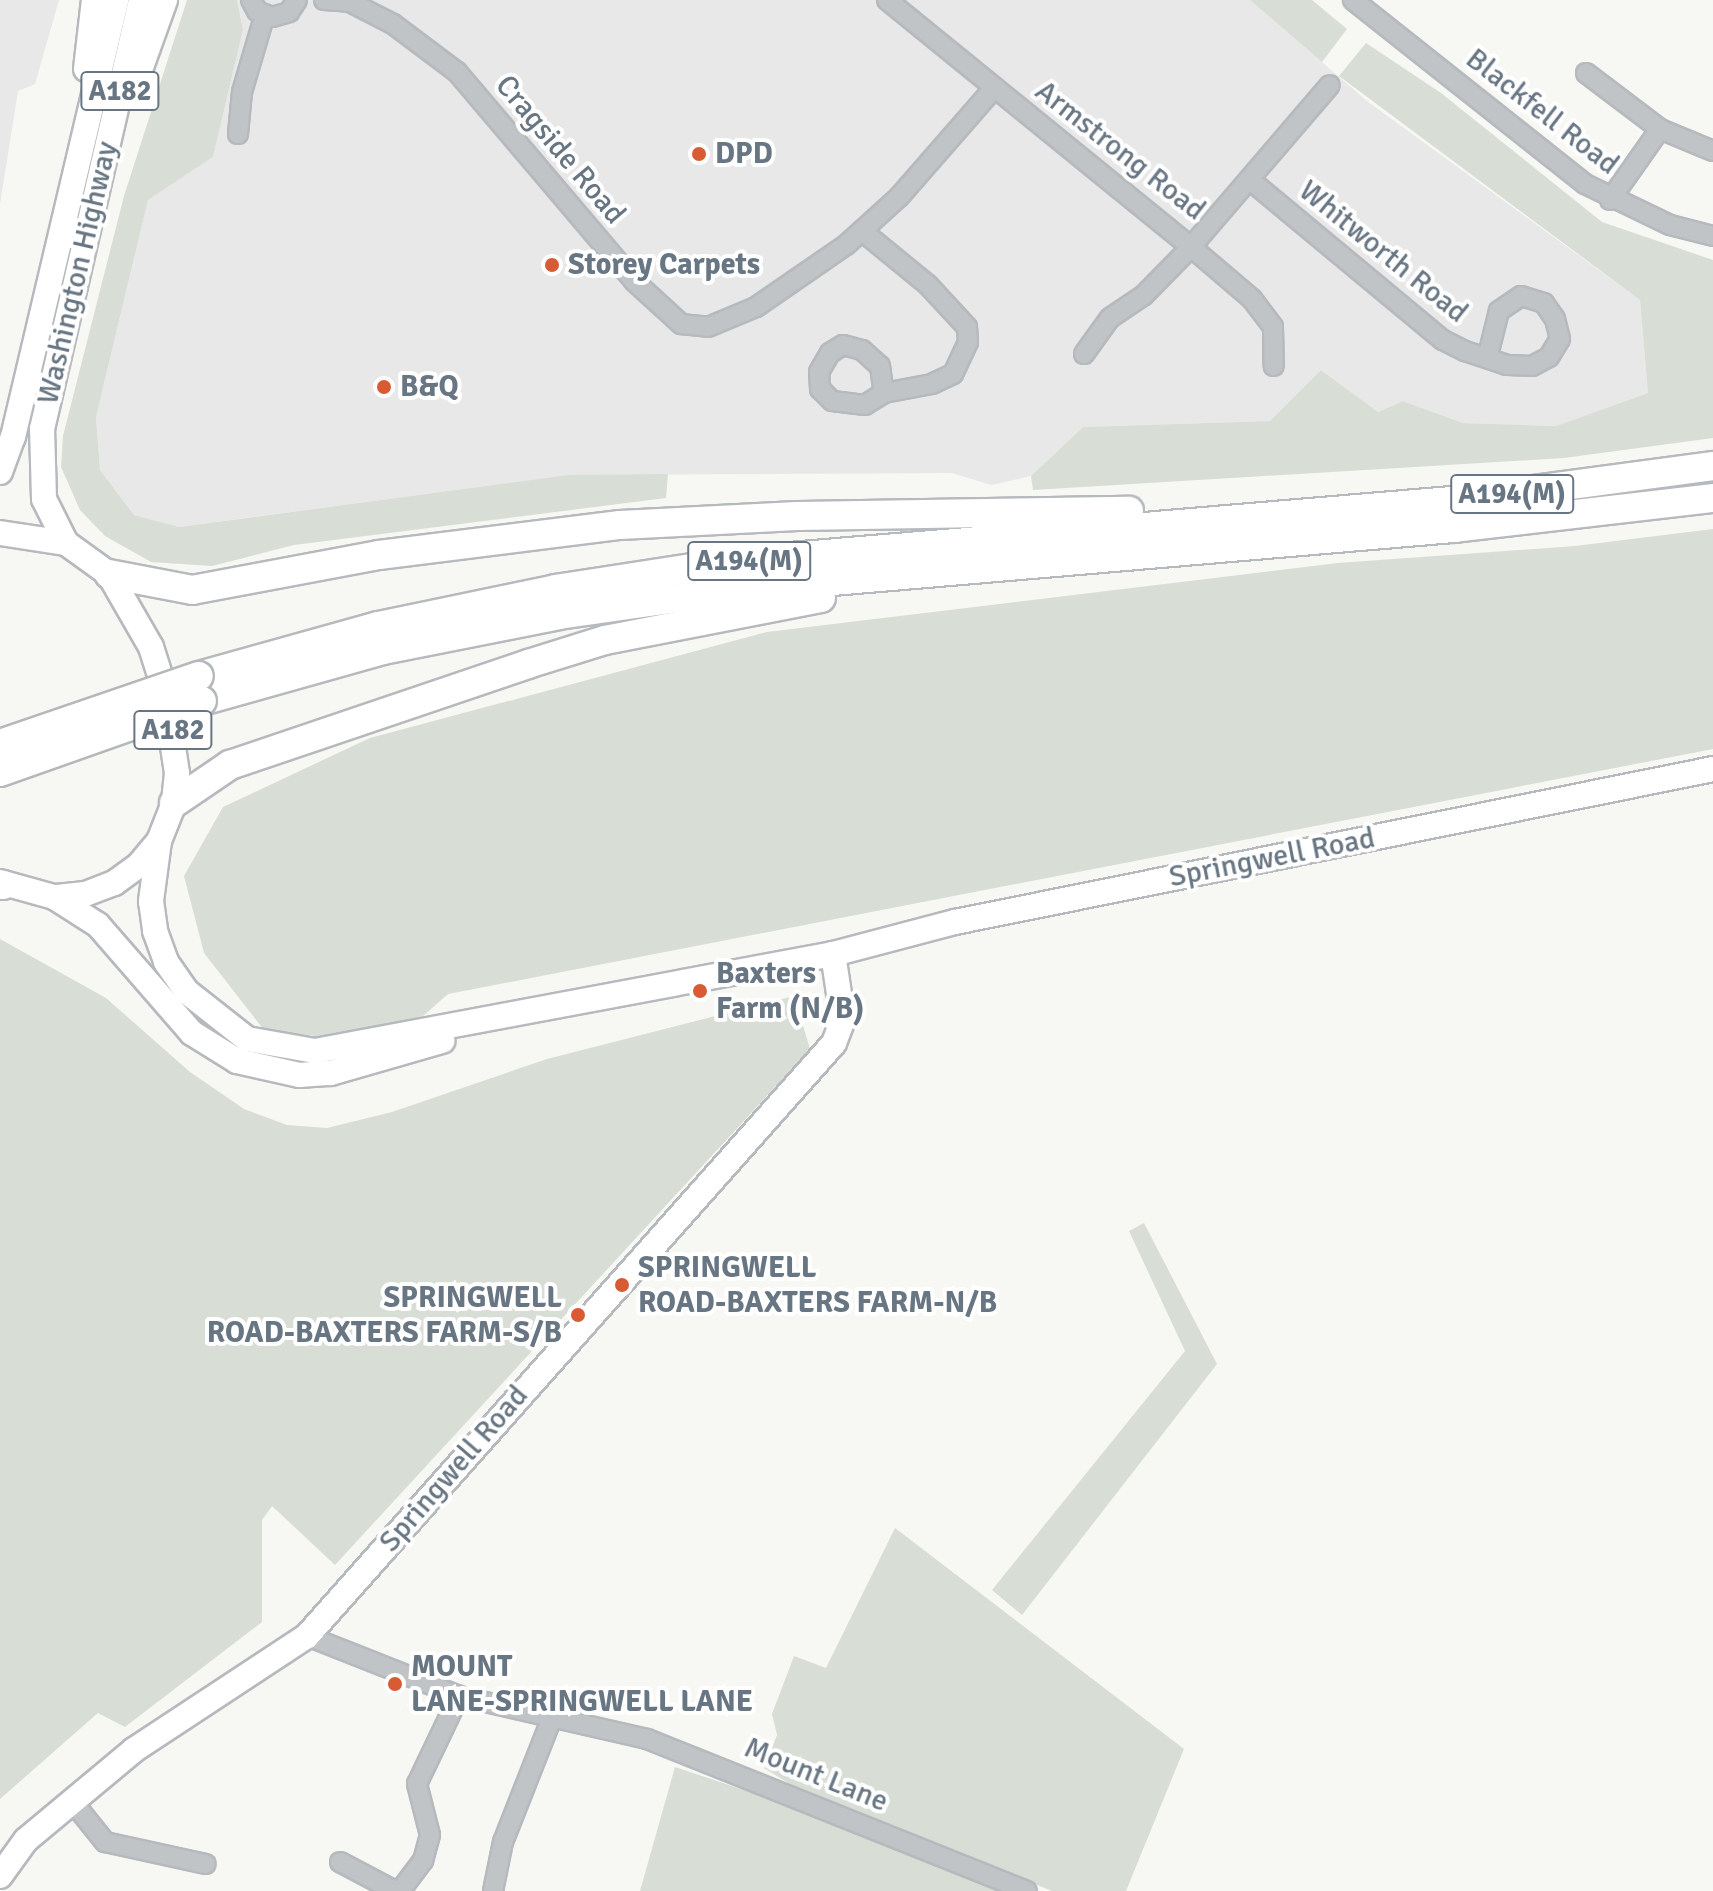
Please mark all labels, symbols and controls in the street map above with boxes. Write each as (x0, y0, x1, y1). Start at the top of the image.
street label: Blackfell Road (1458, 41, 1626, 183)
road number: A182 (80, 67, 160, 115)
street label: Cragside Road (487, 68, 633, 232)
street label: Armstrong Road (1028, 73, 1212, 229)
place label: DPD (715, 136, 773, 172)
street label: Washington Highway (30, 138, 126, 408)
marker: DPD (690, 145, 708, 163)
street label: Whitworth Road (1291, 173, 1475, 331)
place label: Storey Carpets (568, 247, 760, 283)
marker: Storey Carpets (543, 256, 561, 274)
place label: B&Q (400, 369, 458, 405)
marker: B&Q (375, 378, 393, 396)
road number: A194(M) (1450, 470, 1574, 518)
road number: A194(M) (687, 537, 811, 585)
road number: A182 (133, 706, 213, 754)
street label: Springwell Road (1166, 820, 1378, 896)
place label: Baxters Farm (N/B) (716, 956, 864, 1026)
marker: Baxters Farm (N/B) (691, 982, 709, 1000)
place label: SPRINGWELL ROAD-BAXTERS FARM-N/B (638, 1250, 997, 1320)
marker: SPRINGWELL ROAD-BAXTERS FARM-N/B (613, 1276, 631, 1294)
place label: SPRINGWELL ROAD-BAXTERS FARM-S/B (207, 1280, 562, 1350)
marker: SPRINGWELL ROAD-BAXTERS FARM-S/B (569, 1306, 587, 1324)
street label: Springwell Road (372, 1378, 536, 1560)
place label: MOUNT LANE-SPRINGWELL LANE (411, 1649, 753, 1720)
marker: MOUNT LANE-SPRINGWELL LANE (386, 1675, 404, 1693)
street label: Mount Lane (739, 1730, 893, 1820)

